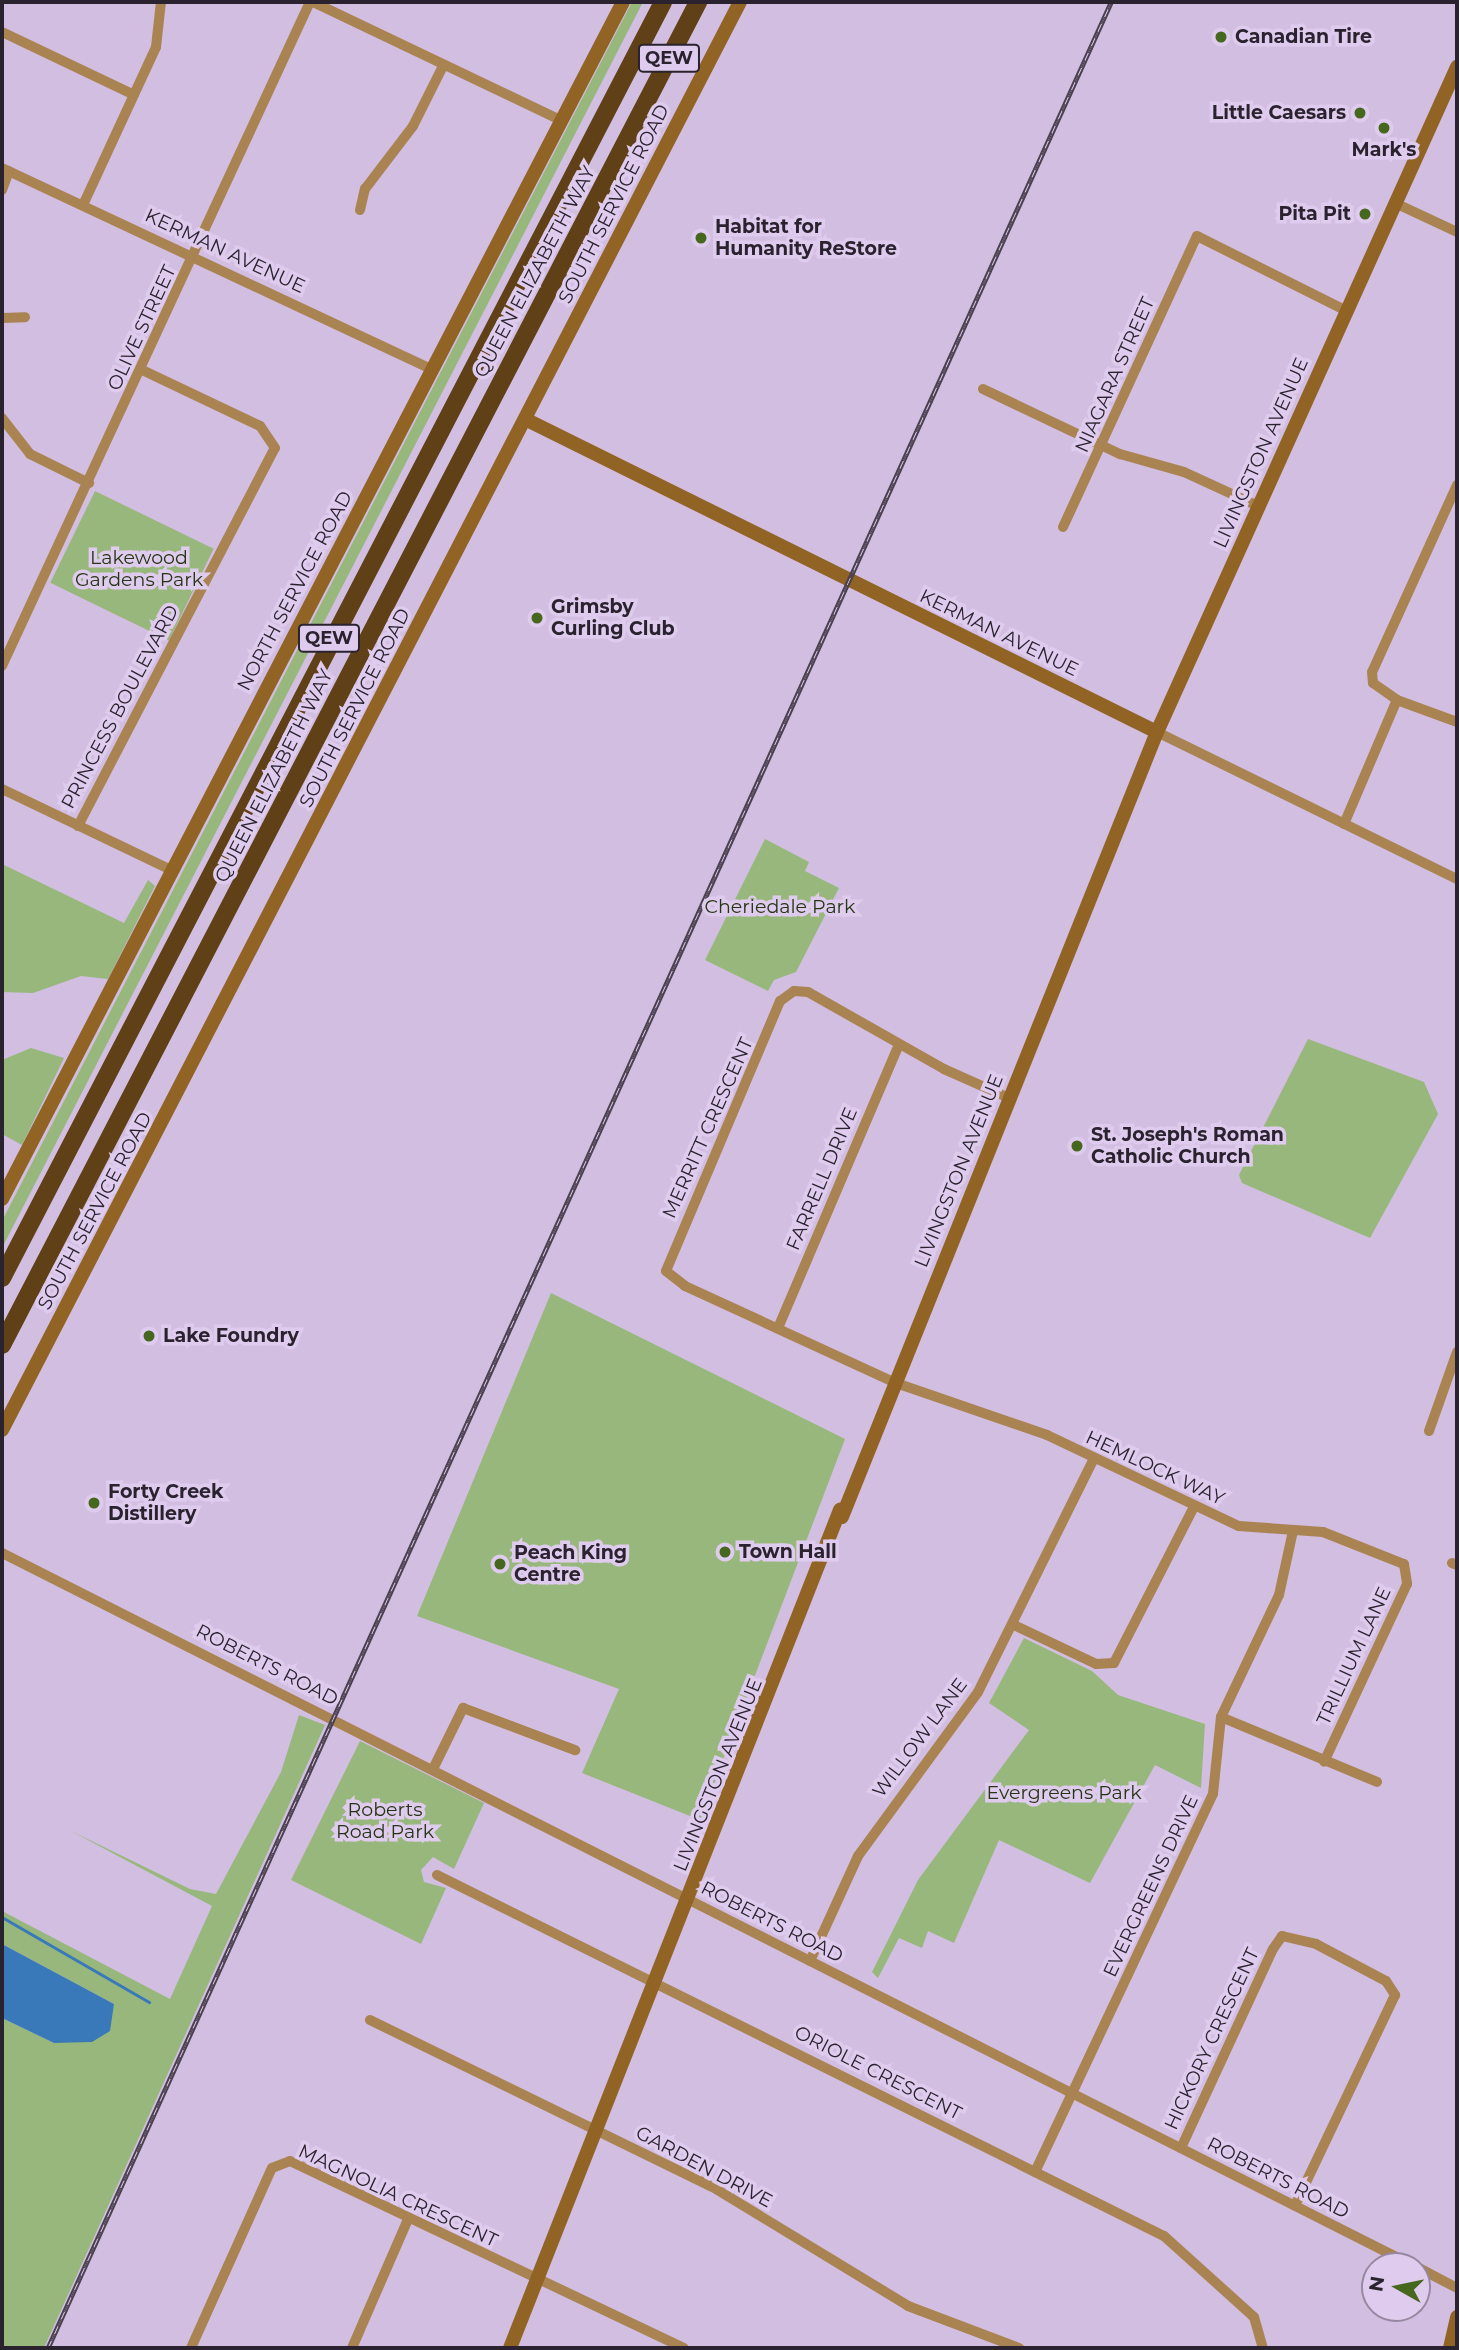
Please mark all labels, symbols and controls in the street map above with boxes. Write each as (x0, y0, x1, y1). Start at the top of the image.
place label: Canadian Tire (1235, 26, 1372, 48)
marker: Canadian Tire (1213, 29, 1229, 45)
road number: QEW (638, 44, 700, 72)
street label: SOUTH SERVICE ROAD (554, 101, 674, 307)
place label: Little Caesars (1212, 102, 1346, 124)
marker: Little Caesars (1352, 105, 1368, 121)
marker: Mark's (1376, 120, 1392, 136)
place label: Mark's (1352, 139, 1416, 161)
street label: QUEEN ELIZABETH WAY (470, 162, 600, 382)
place label: Pita Pit (1278, 203, 1351, 225)
street label: KERMAN AVENUE (141, 204, 309, 298)
marker: Pita Pit (1357, 206, 1373, 222)
place label: Habitat for Humanity ReStore (715, 216, 897, 260)
marker: Habitat for Humanity ReStore (693, 230, 709, 246)
street label: OLIVE STREET (103, 262, 181, 394)
street label: NIAGARA STREET (1070, 294, 1160, 456)
street label: LIVINGSTON AVENUE (1209, 354, 1313, 552)
street label: NORTH SERVICE ROAD (233, 487, 357, 695)
park label: Lakewood Gardens Park (75, 547, 203, 591)
street label: KERMAN AVENUE (916, 585, 1082, 681)
place label: Grimsby Curling Club (551, 596, 675, 640)
street label: PRINCESS BOULEVARD (57, 601, 183, 813)
street label: SOUTH SERVICE ROAD (295, 605, 415, 811)
marker: Grimsby Curling Club (529, 610, 545, 626)
road number: QEW (298, 624, 360, 652)
street label: QUEEN ELIZABETH WAY (210, 666, 338, 886)
park label: Cheriedale Park (705, 896, 855, 918)
street label: MERRITT CRESCENT (658, 1034, 758, 1222)
street label: LIVINGSTON AVENUE (910, 1071, 1008, 1271)
street label: FARRELL DRIVE (782, 1104, 862, 1254)
street label: SOUTH SERVICE ROAD (33, 1108, 157, 1314)
place label: St. Joseph's Roman Catholic Church (1091, 1124, 1284, 1168)
marker: St. Joseph's Roman Catholic Church (1069, 1138, 1085, 1154)
place label: Lake Foundry (163, 1325, 299, 1347)
marker: Lake Foundry (141, 1328, 157, 1344)
street label: HEMLOCK WAY (1082, 1426, 1228, 1510)
place label: Forty Creek Distillery (108, 1481, 224, 1525)
marker: Forty Creek Distillery (86, 1495, 102, 1511)
place label: Town Hall (739, 1541, 837, 1563)
place label: Peach King Centre (514, 1542, 627, 1586)
marker: Town Hall (717, 1544, 733, 1560)
marker: Peach King Centre (492, 1556, 508, 1572)
street label: TRILLIUM LANE (1312, 1583, 1396, 1729)
street label: ROBERTS ROAD (192, 1619, 342, 1711)
street label: WILLOW LANE (868, 1674, 972, 1802)
street label: LIVINGSTON AVENUE (669, 1675, 767, 1875)
park label: Evergreens Park (986, 1782, 1142, 1804)
street label: EVERGREENS DRIVE (1099, 1791, 1203, 1981)
park label: Roberts Road Park (336, 1799, 434, 1843)
street label: ROBERTS ROAD (697, 1876, 847, 1968)
street label: HICKORY CRESCENT (1160, 1944, 1264, 2134)
street label: ORIOLE CRESCENT (791, 2021, 965, 2125)
street label: GARDEN DRIVE (632, 2121, 776, 2213)
street label: ROBERTS ROAD (1203, 2132, 1353, 2224)
street label: MAGNOLIA CRESCENT (295, 2140, 501, 2252)
north arrow (1361, 2252, 1431, 2322)
text: N (1364, 2275, 1389, 2293)

